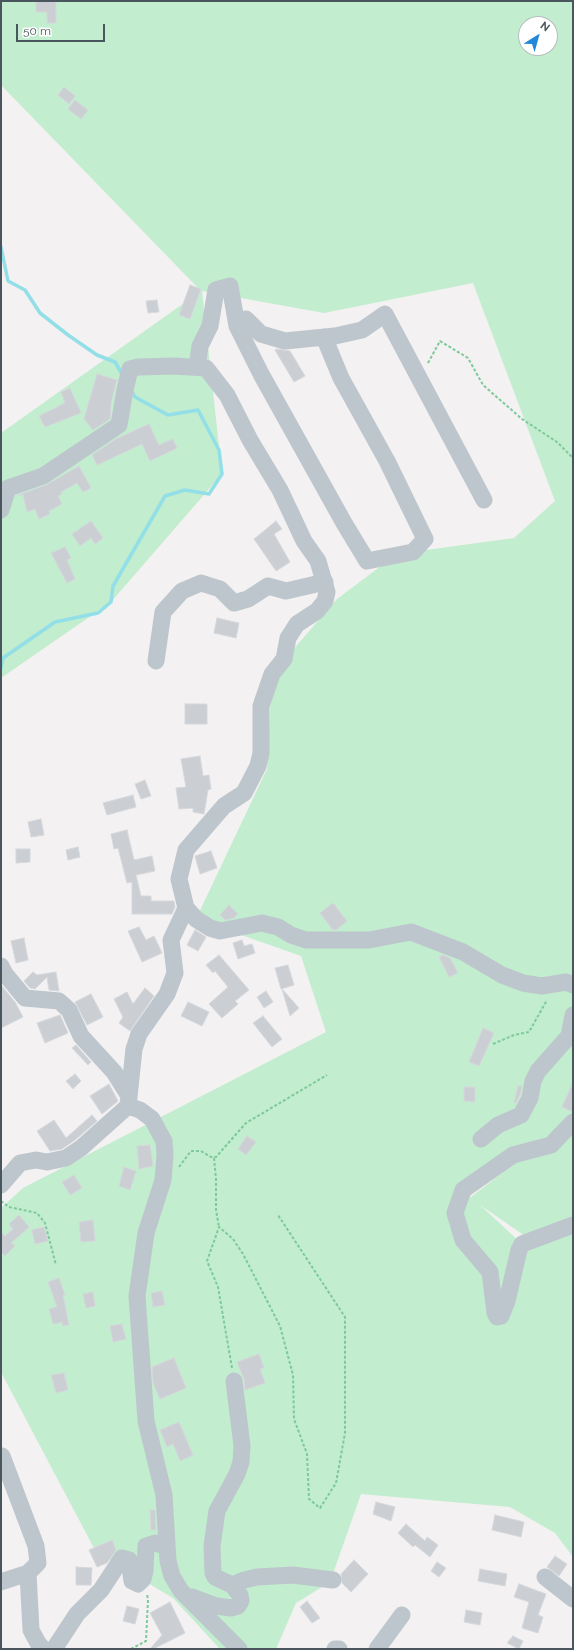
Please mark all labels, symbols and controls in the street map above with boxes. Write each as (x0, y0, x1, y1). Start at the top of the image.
scale bar (18, 16, 107, 42)
north arrow (518, 16, 558, 56)
text: N (538, 19, 552, 35)
text: 50 m (23, 24, 51, 38)

